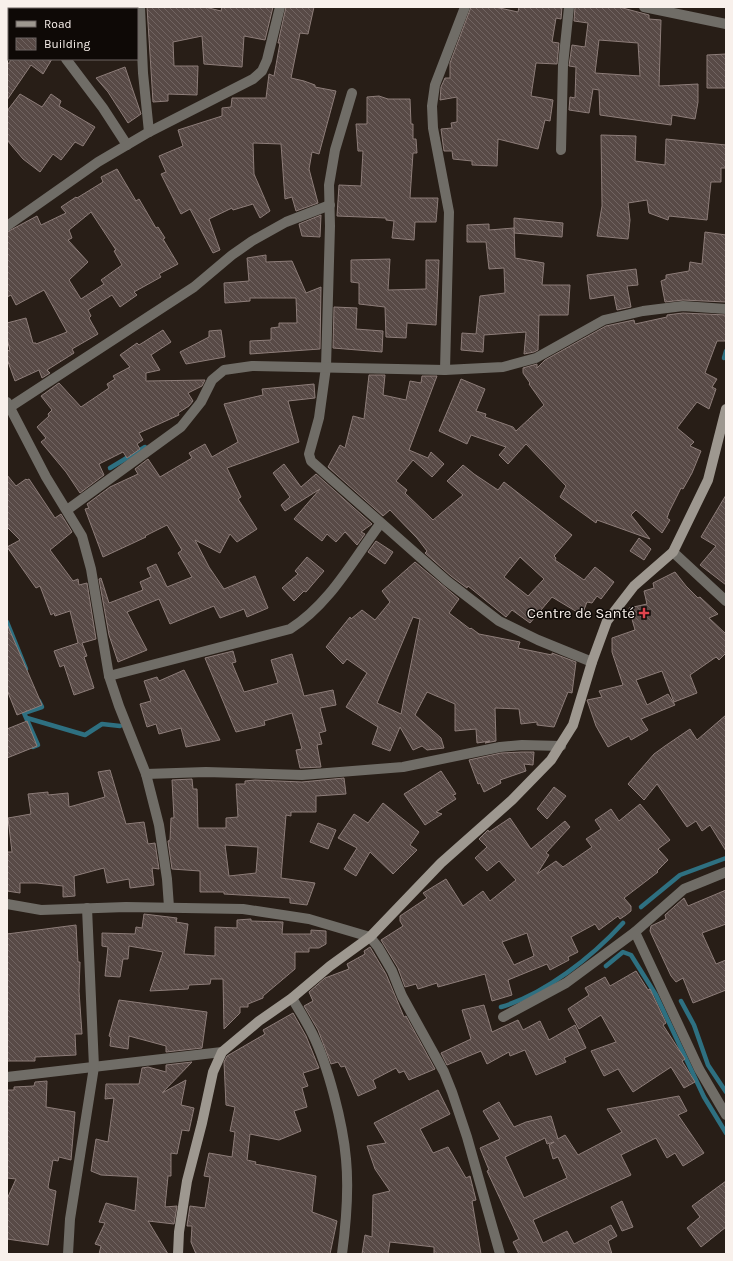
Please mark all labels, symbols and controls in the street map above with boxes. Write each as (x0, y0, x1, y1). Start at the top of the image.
legend (8, 8, 138, 60)
text: Road (44, 17, 72, 31)
text: Building (44, 37, 91, 51)
place label: Centre de Santé (527, 604, 635, 622)
marker: Centre de Santé (638, 607, 650, 619)

